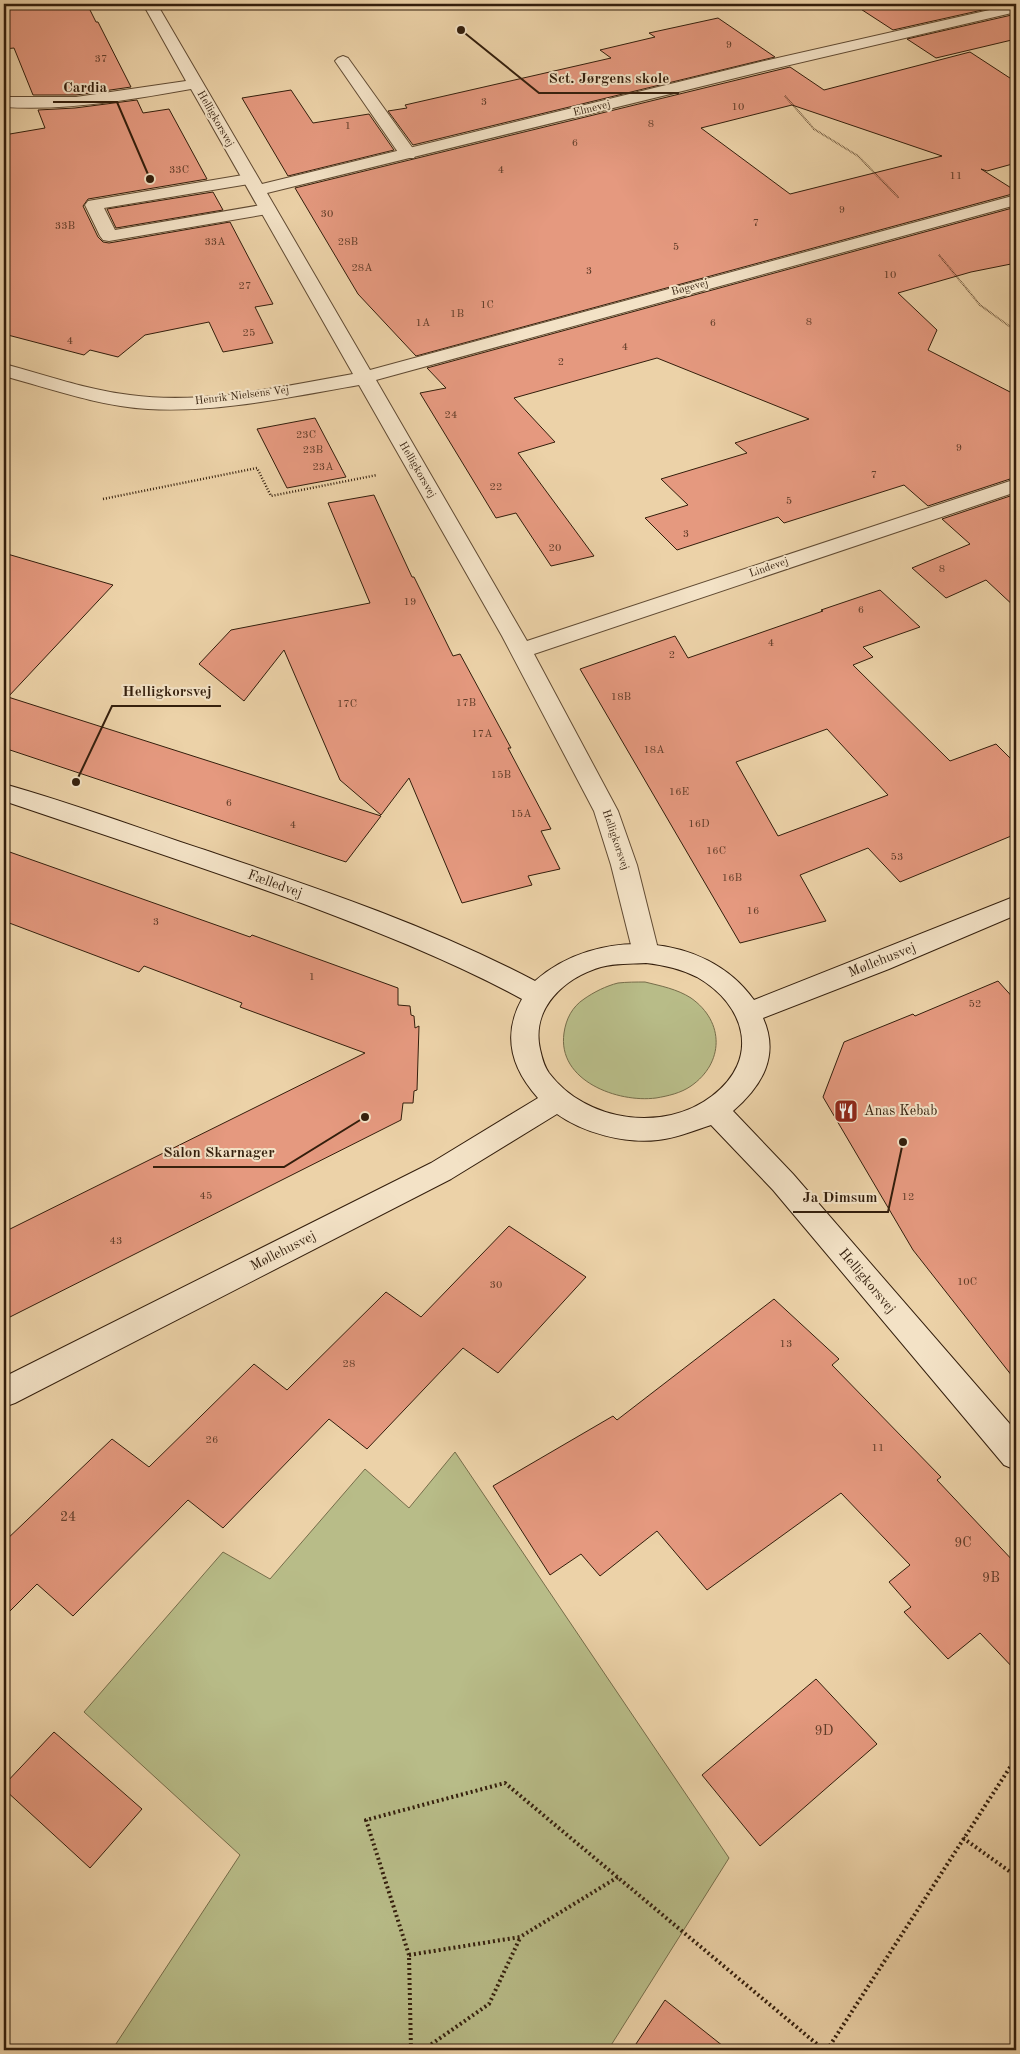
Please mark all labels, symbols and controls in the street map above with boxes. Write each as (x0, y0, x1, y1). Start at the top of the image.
house number: 9 (726, 40, 732, 51)
house number: 37 (95, 54, 107, 65)
callout: Sct. Jørgens skole (539, 63, 679, 93)
callout: Cardia (53, 72, 117, 102)
text: Sct. Jørgens skole (549, 72, 669, 87)
text: Cardia (63, 81, 107, 96)
street label: Helligkorsvej (195, 89, 235, 149)
house number: 3 (481, 97, 487, 108)
street label: Elmevej (572, 99, 612, 119)
house number: 10 (732, 102, 744, 113)
house number: 8 (648, 119, 654, 130)
house number: 1 (345, 121, 351, 132)
house number: 6 (572, 138, 578, 149)
house number: 33C (169, 165, 189, 176)
house number: 4 (498, 165, 504, 176)
house number: 11 (950, 171, 962, 182)
house number: 9 (839, 205, 845, 216)
house number: 30 (321, 209, 333, 220)
house number: 7 (753, 218, 759, 229)
house number: 33B (55, 221, 75, 232)
house number: 33A (204, 237, 226, 248)
house number: 28B (338, 237, 358, 248)
house number: 5 (673, 242, 679, 253)
house number: 28A (351, 263, 373, 274)
house number: 3 (586, 266, 592, 277)
house number: 10 (884, 270, 896, 281)
street label: Bøgevej (670, 278, 710, 298)
house number: 27 (239, 281, 251, 292)
house number: 1C (480, 300, 494, 311)
house number: 1B (450, 309, 464, 320)
house number: 8 (806, 317, 812, 328)
house number: 1A (416, 318, 431, 329)
house number: 6 (710, 318, 716, 329)
house number: 25 (243, 328, 255, 339)
house number: 4 (67, 336, 73, 347)
house number: 4 (622, 342, 628, 353)
house number: 2 (558, 357, 564, 368)
street label: Henrik Nielsens Vej (194, 385, 290, 407)
house number: 24 (445, 410, 457, 421)
house number: 23C (296, 430, 316, 441)
street label: Helligkorsvej (397, 440, 437, 500)
house number: 9 (956, 443, 962, 454)
house number: 23B (303, 445, 323, 456)
house number: 23A (312, 462, 334, 473)
house number: 7 (871, 470, 877, 481)
house number: 22 (490, 482, 502, 493)
house number: 5 (786, 496, 792, 507)
house number: 3 (683, 529, 689, 540)
house number: 20 (549, 543, 561, 554)
street label: Lindevej (748, 556, 790, 580)
house number: 8 (939, 564, 945, 575)
house number: 19 (404, 597, 416, 608)
house number: 6 (858, 605, 864, 616)
house number: 4 (768, 638, 774, 649)
house number: 2 (669, 650, 675, 661)
callout: Helligkorsvej (112, 676, 221, 706)
text: Helligkorsvej (122, 685, 212, 700)
house number: 18B (611, 692, 631, 703)
house number: 17B (456, 698, 476, 709)
house number: 17C (337, 699, 357, 710)
house number: 17A (471, 729, 493, 740)
house number: 18A (643, 745, 665, 756)
house number: 15B (491, 770, 511, 781)
house number: 16E (669, 787, 689, 798)
house number: 6 (226, 798, 232, 809)
street label: Helligkorsvej (600, 808, 630, 872)
house number: 15A (510, 809, 532, 820)
house number: 16D (688, 819, 710, 830)
house number: 4 (290, 820, 296, 831)
house number: 16C (706, 846, 726, 857)
house number: 53 (891, 852, 903, 863)
street label: Fælledvej (246, 868, 304, 900)
house number: 16B (722, 873, 742, 884)
house number: 16 (747, 906, 759, 917)
house number: 3 (153, 917, 159, 928)
street label: Møllehusvej (846, 940, 918, 980)
house number: 1 (309, 972, 315, 983)
house number: 52 (969, 999, 981, 1010)
restaurant icon: Anas Kebab (833, 1098, 859, 1124)
place label: Anas Kebab (864, 1104, 937, 1118)
callout: Salon Skarnager (153, 1137, 284, 1167)
text: Salon Skarnager (163, 1146, 275, 1161)
callout: Ja Dimsum (793, 1182, 888, 1212)
house number: 45 (200, 1191, 212, 1202)
text: Ja Dimsum (803, 1191, 877, 1206)
house number: 12 (902, 1192, 914, 1203)
street label: Møllehusvej (248, 1229, 318, 1273)
house number: 43 (110, 1236, 122, 1247)
street label: Helligkorsvej (836, 1246, 898, 1316)
house number: 10C (957, 1277, 977, 1288)
house number: 30 (490, 1280, 502, 1291)
house number: 13 (780, 1339, 792, 1350)
house number: 28 (343, 1359, 355, 1370)
house number: 26 (206, 1435, 218, 1446)
house number: 11 (872, 1443, 884, 1454)
house number: 24 (60, 1510, 76, 1524)
house number: 9C (954, 1536, 972, 1550)
house number: 9B (982, 1571, 1000, 1585)
house number: 9D (814, 1724, 834, 1738)

